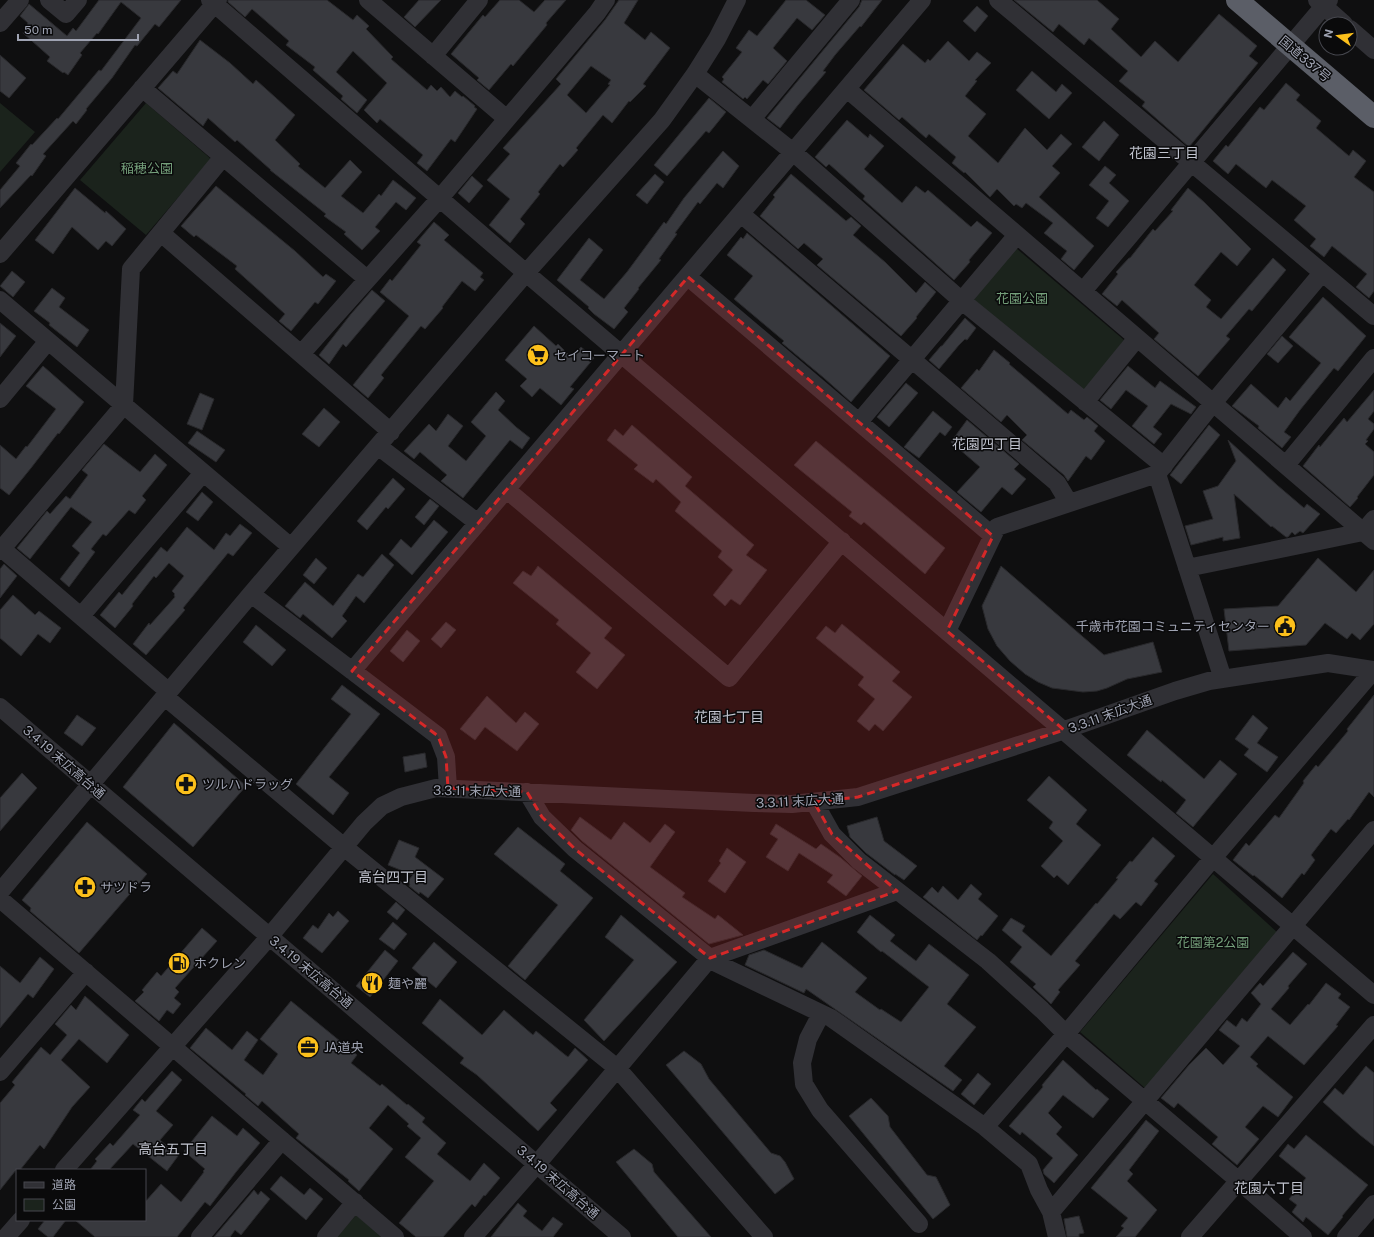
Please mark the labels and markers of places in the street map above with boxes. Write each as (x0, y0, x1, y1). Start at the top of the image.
supermarket icon: セイコーマート (525, 342, 551, 368)
place label: セイコーマート (554, 348, 645, 363)
public building icon: 千歳市花園コミュニティセンター (1272, 613, 1298, 639)
place label: 千歳市花園コミュニティセンター (1076, 619, 1270, 634)
pharmacy icon: ツルハドラッグ (173, 771, 199, 797)
place label: ツルハドラッグ (202, 777, 293, 792)
pharmacy icon: サツドラ (72, 874, 98, 900)
place label: サツドラ (100, 880, 152, 895)
fuel station icon: ホクレン (166, 950, 192, 976)
place label: ホクレン (194, 956, 246, 971)
restaurant icon: 麺や麗 (359, 970, 385, 996)
place label: 麺や麗 (388, 976, 427, 991)
office icon: JA道央 (295, 1034, 321, 1060)
place label: JA道央 (324, 1040, 364, 1055)

